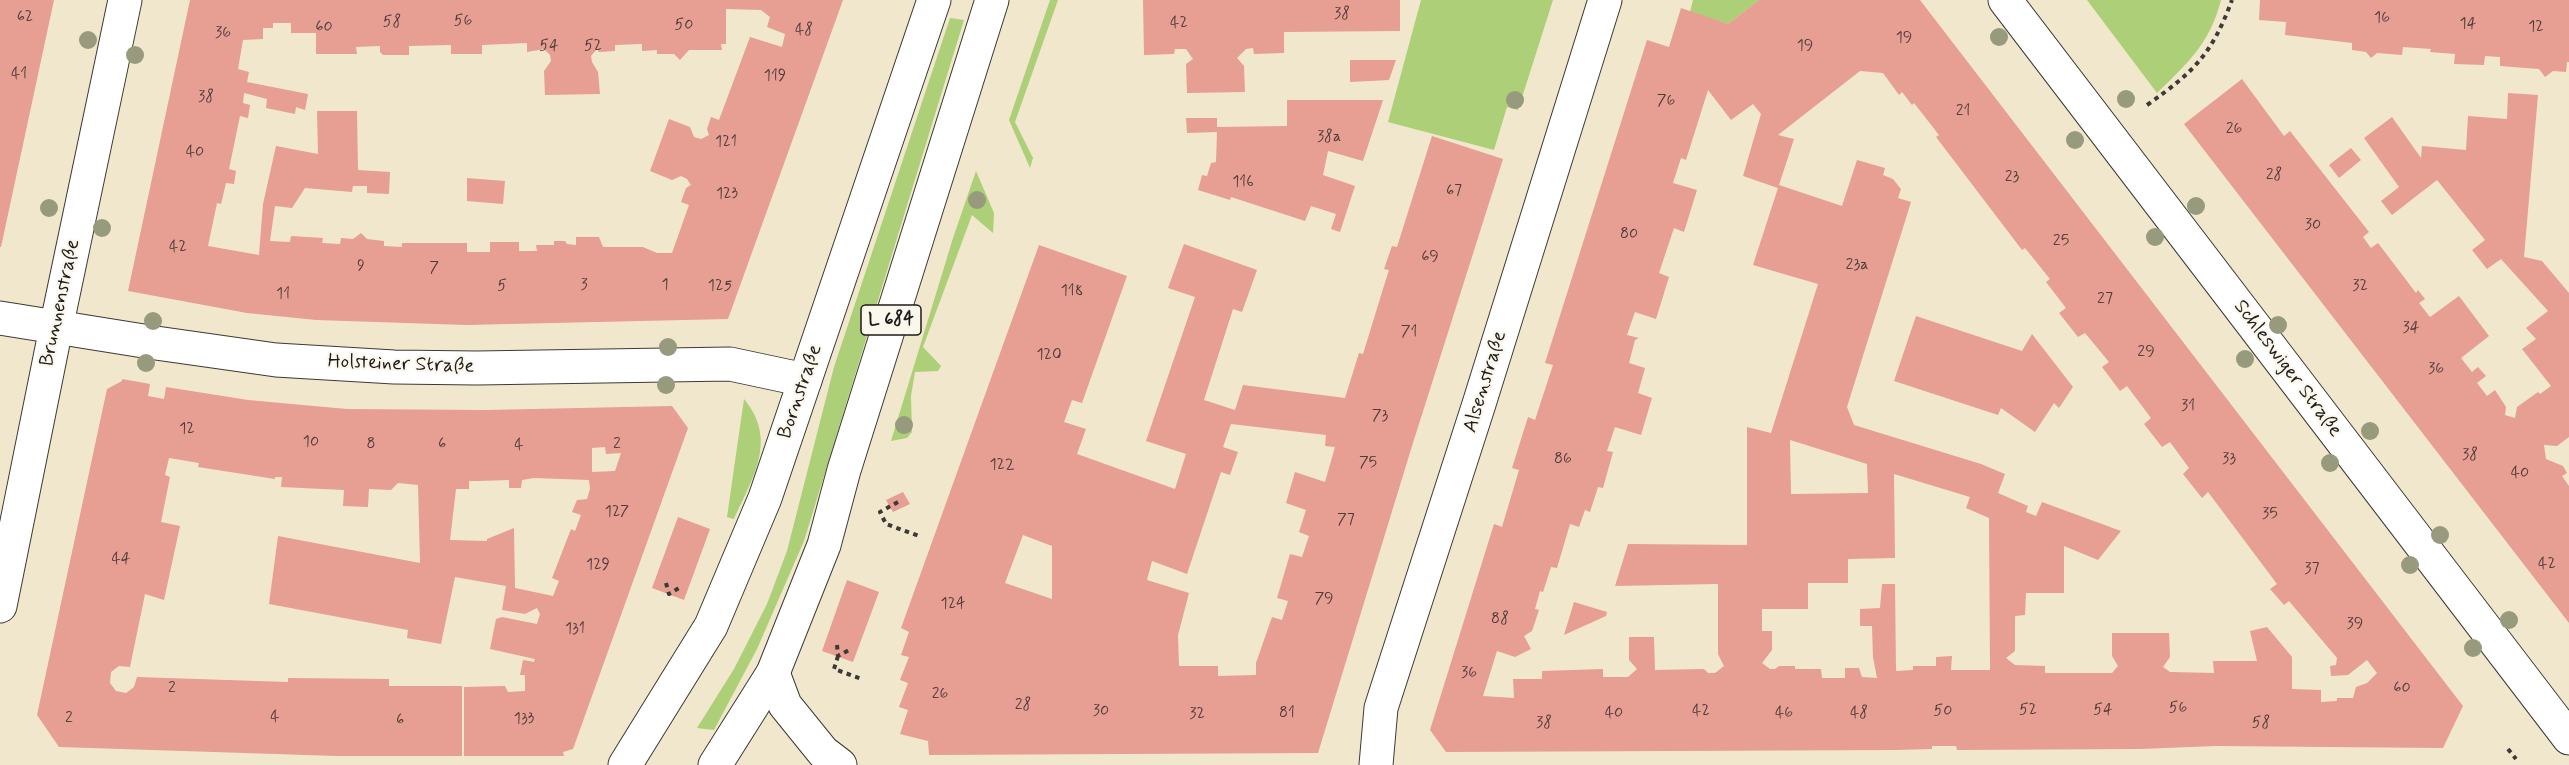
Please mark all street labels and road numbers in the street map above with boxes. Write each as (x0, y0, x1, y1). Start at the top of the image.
street label: Brunnenstraße (36, 237, 86, 369)
street label: Schleswiger Straße (2228, 296, 2346, 442)
road number: L 684 (861, 305, 921, 335)
street label: Alsenstraße (1459, 328, 1513, 436)
street label: Bornstraße (774, 342, 828, 442)
street label: Holsteiner Straße (327, 350, 475, 380)

